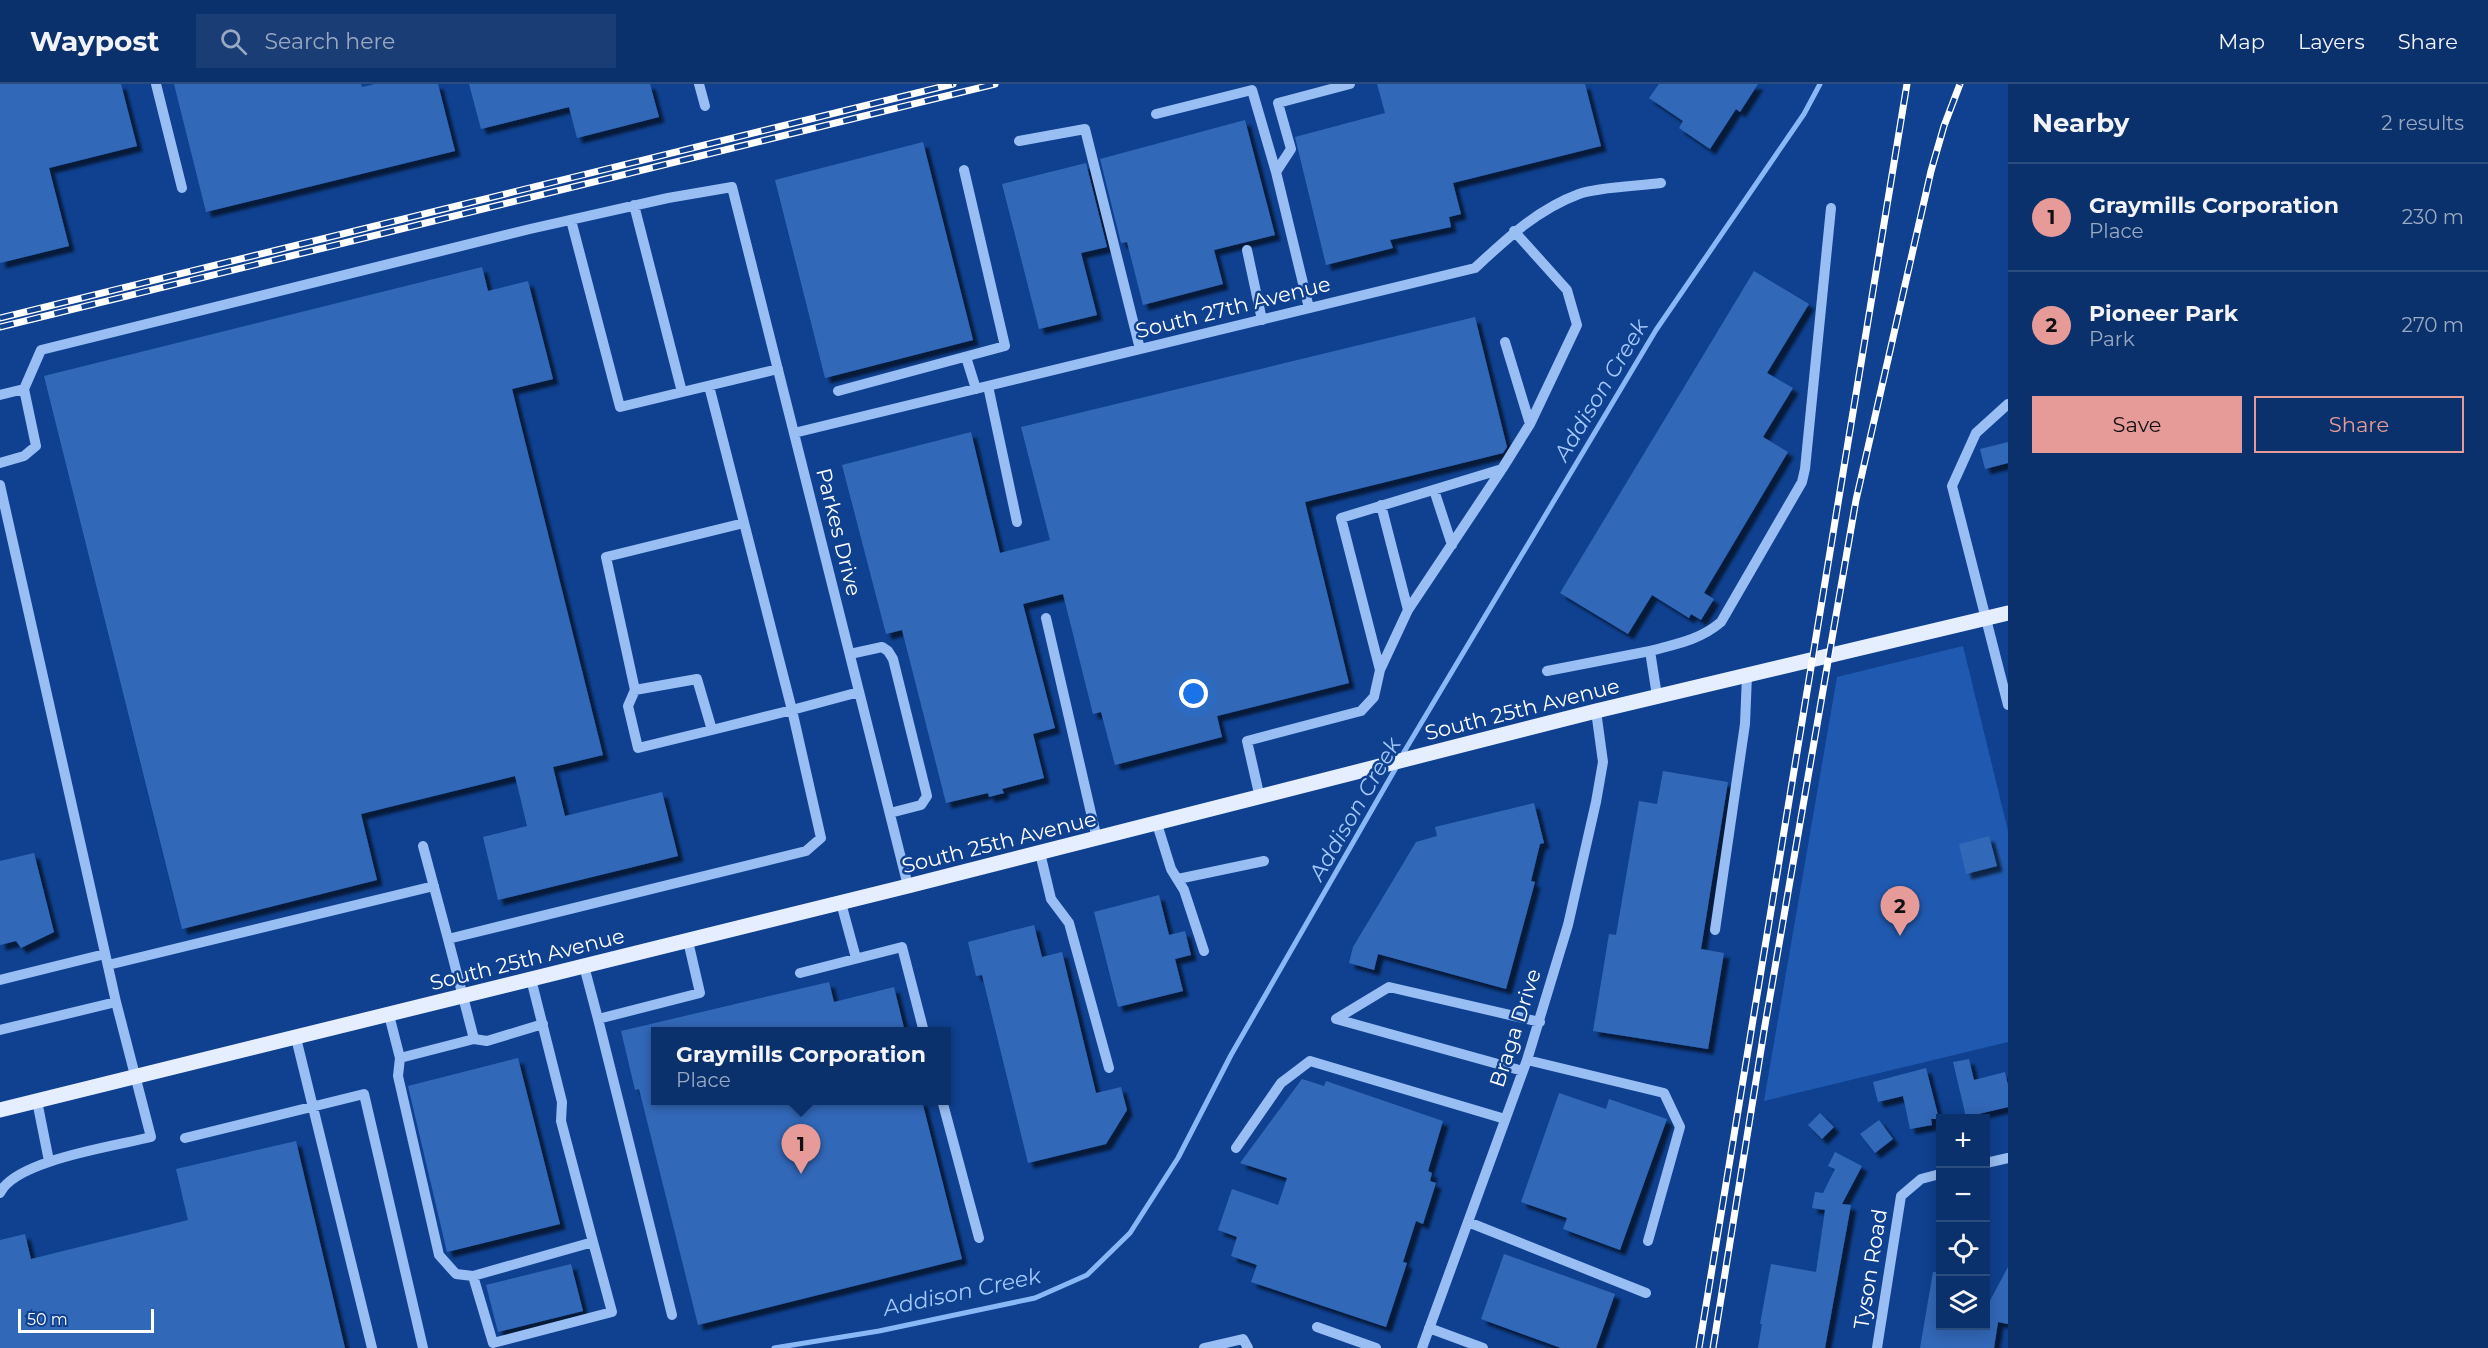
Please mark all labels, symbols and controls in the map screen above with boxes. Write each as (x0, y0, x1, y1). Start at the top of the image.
search box (196, 14, 616, 68)
text: Waypost (30, 24, 160, 58)
icon: search (217, 25, 250, 58)
text: Search here (265, 28, 395, 55)
text: Map (2218, 29, 2265, 54)
text: Layers (2298, 29, 2365, 54)
text: Share (2398, 29, 2458, 54)
text: Nearby (2032, 107, 2129, 139)
text: 2 results (2381, 111, 2464, 135)
text: Graymills Corporation (2089, 192, 2339, 219)
text: 1 (2048, 205, 2055, 229)
text: 230 m (2402, 205, 2464, 229)
text: Place (2089, 219, 2144, 243)
street label: South 27th Avenue (1133, 271, 1333, 343)
text: Pioneer Park (2089, 300, 2238, 327)
water label: Addison Creek (1547, 313, 1654, 467)
text: 2 (2046, 313, 2057, 337)
text: 270 m (2402, 313, 2464, 337)
text: Park (2089, 327, 2135, 351)
button: Save (2032, 396, 2242, 453)
button: Share (2254, 396, 2464, 453)
street label: Parkes Drive (811, 465, 867, 599)
street label: South 25th Avenue (1422, 673, 1622, 745)
your location (1179, 679, 1208, 708)
water label: Addison Creek (1302, 732, 1407, 887)
street label: South 25th Avenue (899, 806, 1099, 878)
pin: 2 (1880, 886, 1920, 936)
street label: South 25th Avenue (427, 923, 627, 995)
street label: Braga Drive (1484, 966, 1546, 1090)
popup (651, 1027, 951, 1105)
text: Graymills Corporation (676, 1041, 926, 1068)
text: Place (676, 1068, 731, 1092)
map controls (1936, 1114, 1990, 1330)
button: + (1936, 1114, 1990, 1168)
pin: 1 (782, 1124, 820, 1174)
button: − (1936, 1168, 1990, 1222)
street label: Tyson Road (1848, 1207, 1892, 1331)
button: locate (1936, 1222, 1990, 1276)
water label: Addison Creek (879, 1262, 1044, 1322)
button: layers (1936, 1276, 1990, 1330)
scale bar (18, 1306, 154, 1334)
text: 50 m (27, 1310, 68, 1329)

